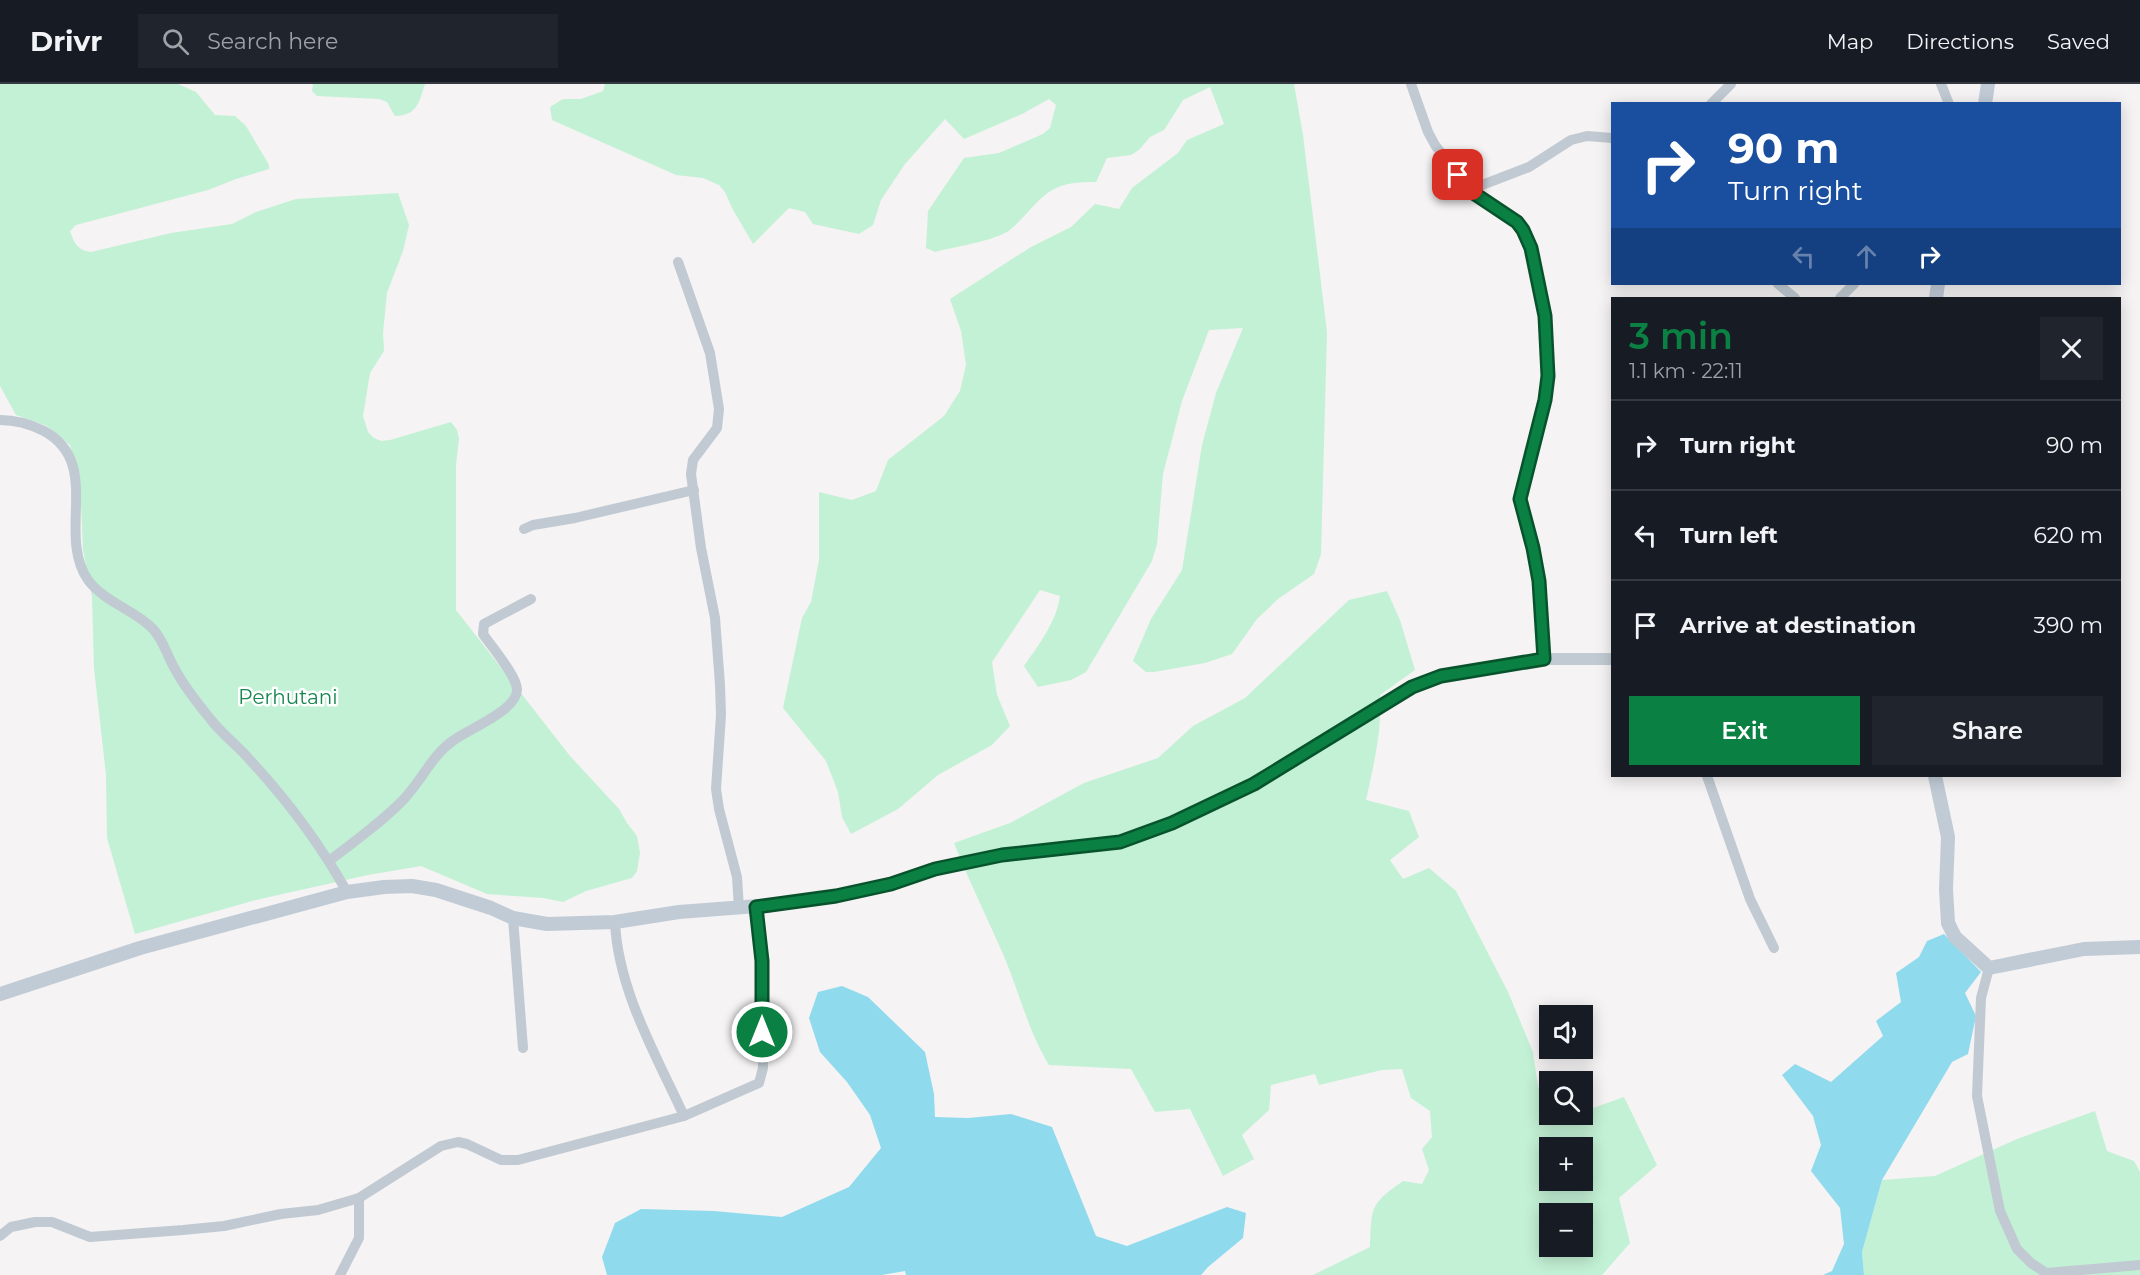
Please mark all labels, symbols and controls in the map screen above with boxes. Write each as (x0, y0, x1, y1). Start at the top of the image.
search box (138, 14, 558, 68)
text: Drivr (30, 24, 102, 58)
icon: search (159, 25, 192, 58)
text: Search here (207, 28, 338, 55)
text: Map (1827, 29, 1873, 54)
text: Directions (1906, 29, 2014, 54)
text: Saved (2047, 29, 2110, 54)
text: 90 m (1728, 122, 1839, 174)
icon: right (1629, 126, 1707, 204)
pin (1432, 149, 1483, 200)
icon: arrive (1441, 158, 1474, 191)
text: Turn right (1728, 174, 1863, 207)
icon: left (1787, 240, 1820, 273)
icon: ahead (1850, 240, 1883, 273)
icon: right (1913, 240, 1946, 273)
text: 3 min (1629, 314, 1733, 358)
button: close (2040, 317, 2103, 380)
text: 1.1 km · 22:11 (1629, 359, 1743, 383)
icon: right (1629, 429, 1662, 462)
text: Turn right (1680, 432, 1795, 459)
text: 90 m (2046, 432, 2103, 459)
icon: left (1629, 519, 1662, 552)
text: Turn left (1680, 522, 1778, 549)
text: 620 m (2033, 522, 2103, 549)
icon: arrive (1629, 609, 1662, 642)
text: Arrive at destination (1680, 612, 1916, 639)
text: 390 m (2034, 612, 2103, 639)
park label: Perhutani (238, 685, 338, 709)
button: Exit (1629, 696, 1860, 765)
button: Share (1872, 696, 2103, 765)
position arrow (730, 1000, 794, 1064)
map controls (1539, 1005, 1593, 1257)
button: sound (1539, 1005, 1593, 1059)
button: search (1539, 1071, 1593, 1125)
button: + (1539, 1137, 1593, 1191)
button: − (1539, 1203, 1593, 1257)

